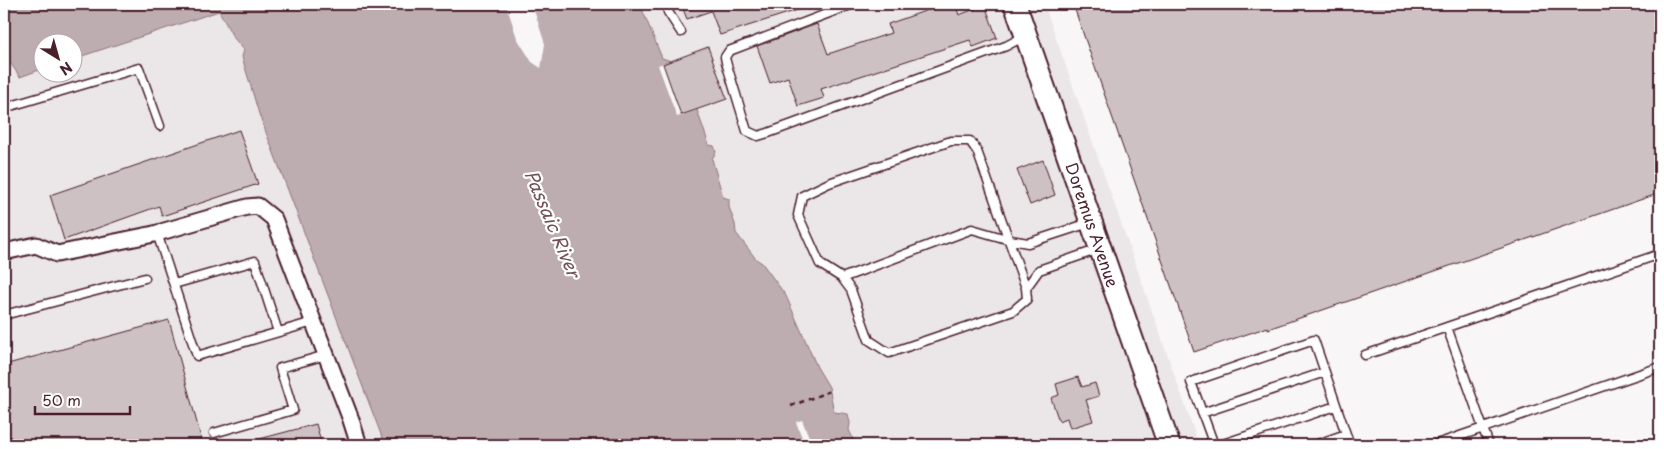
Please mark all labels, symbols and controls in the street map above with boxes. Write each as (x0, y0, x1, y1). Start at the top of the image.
north arrow (32, 32, 82, 82)
text: N (55, 57, 77, 81)
street label: Doremus Avenue (1060, 159, 1126, 290)
water label: Passaic River (519, 166, 589, 284)
scale bar (35, 384, 130, 416)
text: 50 m (42, 388, 81, 411)

